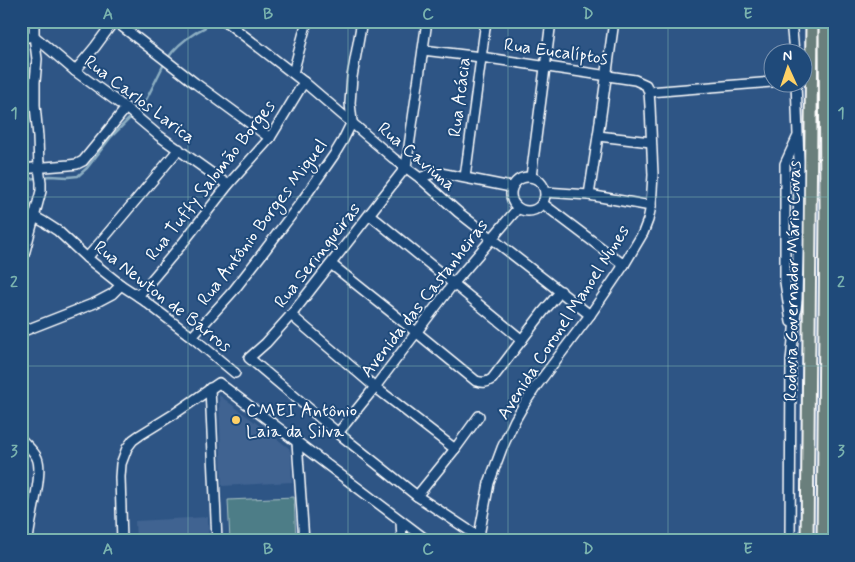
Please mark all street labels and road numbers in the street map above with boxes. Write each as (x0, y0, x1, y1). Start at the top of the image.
street label: Rua Eucalíptos (502, 33, 609, 71)
street label: Rua Carlos Larica (79, 50, 200, 150)
street label: Rua Acácia (443, 56, 477, 138)
street label: Rua Tuffy Salomão Borges (140, 95, 282, 267)
street label: Rua Caviúna (372, 117, 461, 197)
street label: Rua Antônio Borges Miguel (192, 134, 334, 311)
street label: Rodovia Governador Mário Covas (779, 160, 807, 402)
street label: Rua Seringueiras (269, 198, 367, 313)
street label: Avenida das Castanheiras (355, 215, 494, 383)
street label: Avenida Coronel Manoel Nunes (492, 221, 636, 425)
street label: Rua Newton de Barros (89, 235, 236, 358)

